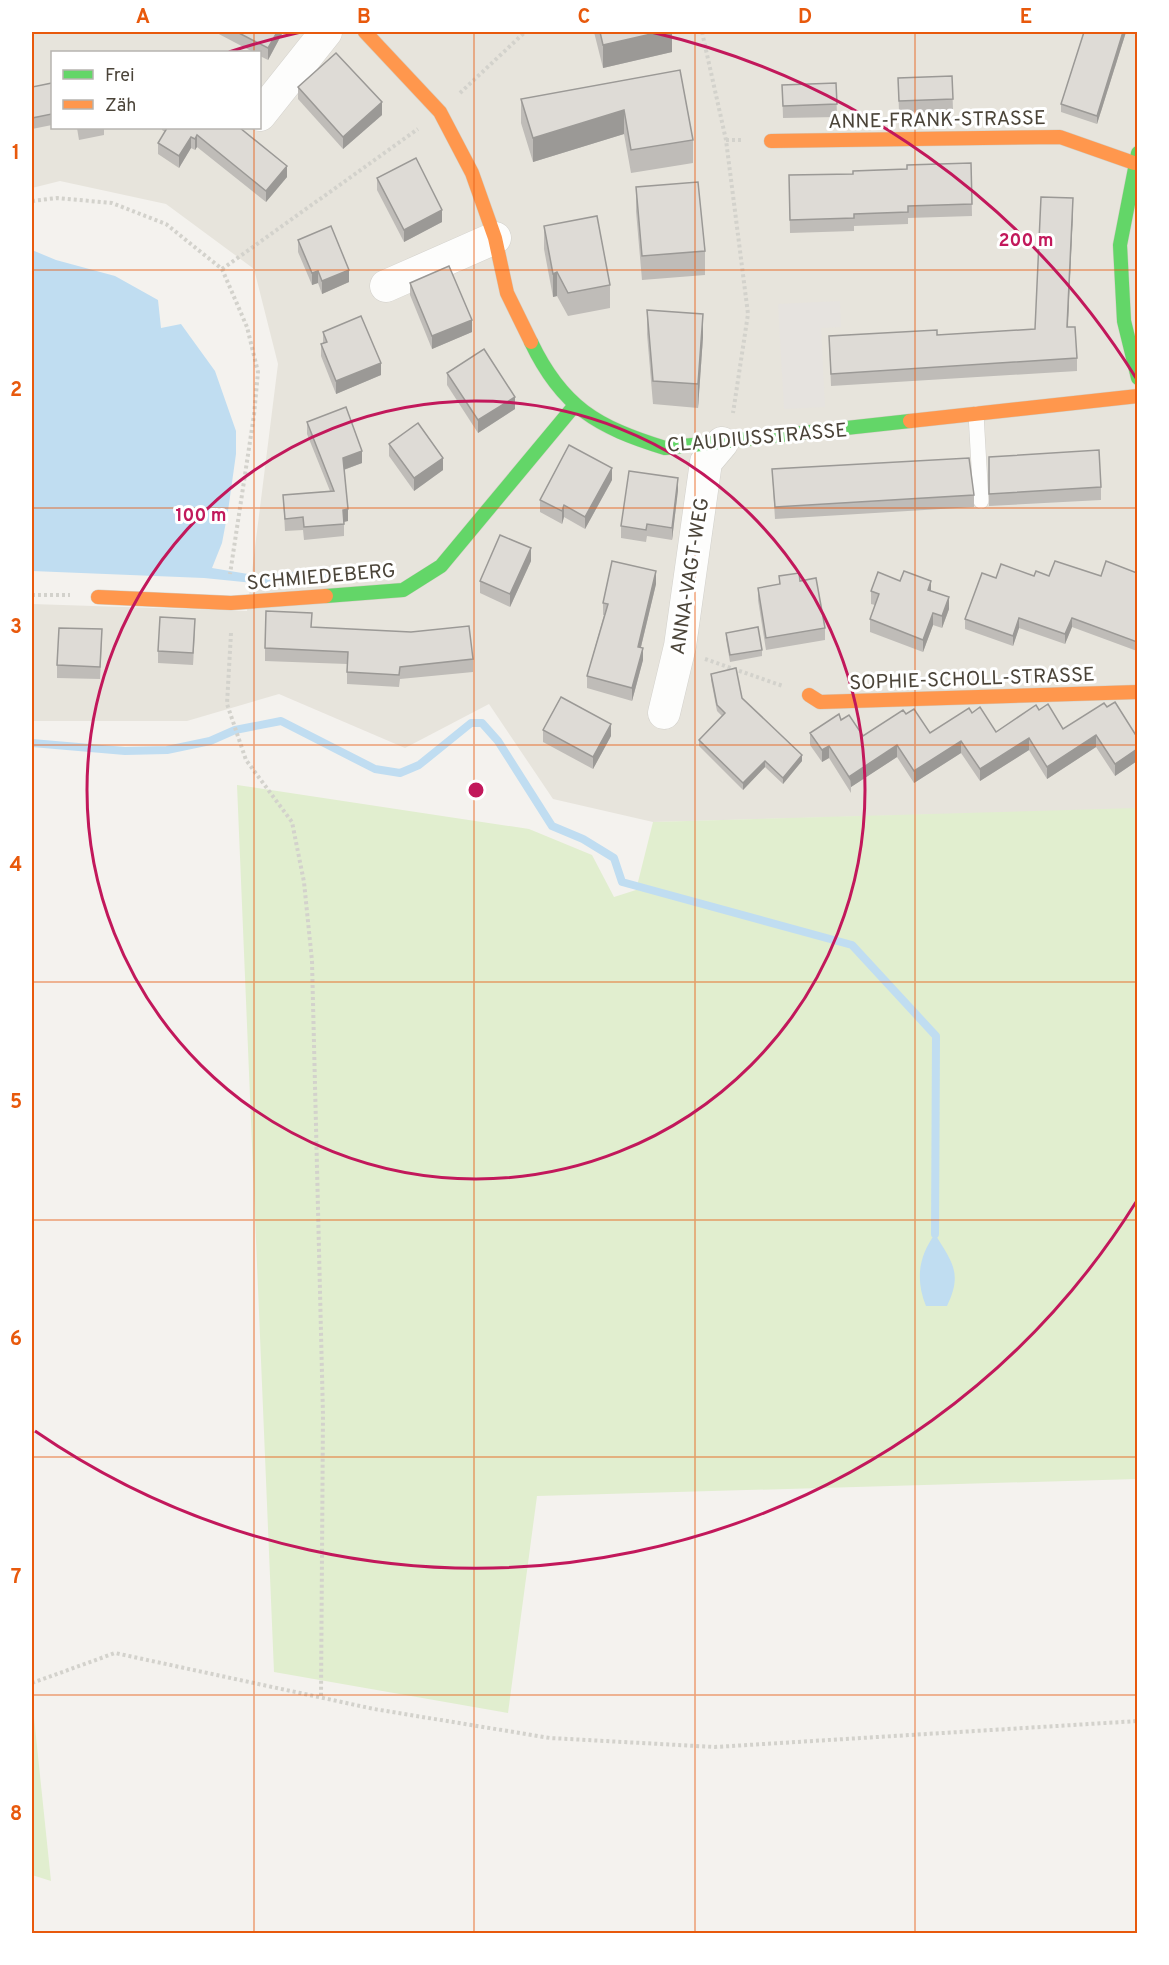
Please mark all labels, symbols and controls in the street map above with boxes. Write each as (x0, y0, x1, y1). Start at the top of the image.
text: A (136, 5, 150, 31)
text: B (357, 5, 371, 31)
text: C (578, 5, 590, 31)
text: D (798, 5, 812, 31)
text: E (1020, 5, 1032, 31)
legend (51, 51, 261, 129)
text: Frei (105, 65, 135, 88)
text: Zäh (105, 95, 136, 118)
street label: ANNE-FRANK-STRASSE (828, 106, 1046, 136)
text: 1 (12, 141, 20, 167)
text: 200 m (998, 230, 1054, 253)
text: 2 (10, 378, 22, 404)
street label: CLAUDIUSSTRASSE (666, 418, 848, 460)
street label: ANNA-VAGT-WEG (666, 496, 716, 657)
text: 100 m (175, 505, 227, 528)
street label: SCHMIEDEBERG (246, 559, 397, 597)
text: 3 (10, 615, 22, 641)
street label: SOPHIE-SCHOLL-STRASSE (849, 663, 1095, 697)
centre of rings (466, 780, 486, 800)
text: 4 (10, 853, 22, 879)
text: 5 (10, 1090, 22, 1116)
text: 6 (10, 1327, 22, 1353)
text: 7 (11, 1565, 21, 1591)
text: 8 (10, 1802, 22, 1828)

